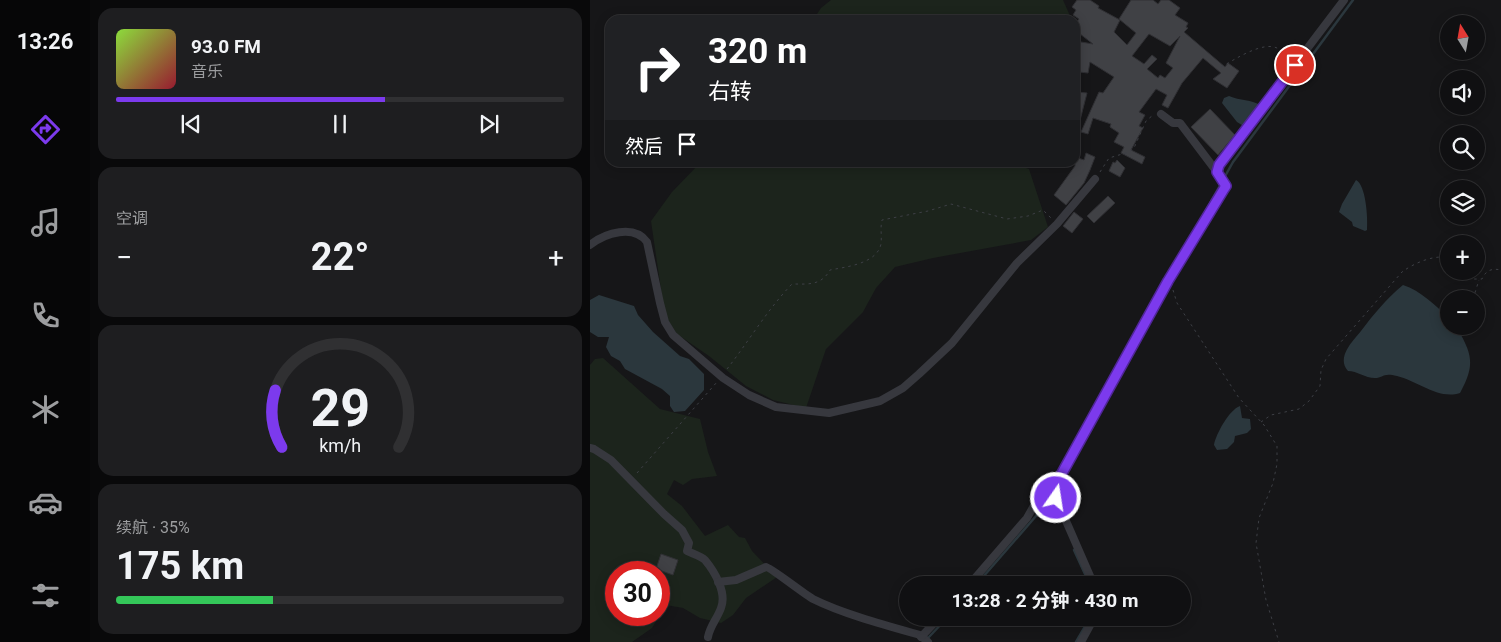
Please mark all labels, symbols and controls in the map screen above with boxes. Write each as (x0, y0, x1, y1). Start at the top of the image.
north arrow (1440, 15, 1485, 60)
map controls (1440, 15, 1485, 335)
text: 13:26 (17, 29, 73, 54)
text: 320 m (708, 31, 807, 72)
text: 93.0 FM (191, 35, 261, 58)
icon: right (625, 35, 690, 100)
pin (1274, 44, 1316, 86)
icon: arrive (1281, 51, 1309, 79)
text: 音乐 (191, 62, 223, 81)
button: sound (1440, 70, 1485, 115)
text: 右转 (708, 79, 752, 104)
icon: previous (177, 110, 205, 138)
icon: pause (326, 110, 354, 138)
icon: next (475, 110, 503, 138)
icon: directions (28, 112, 63, 147)
button: search (1440, 125, 1485, 170)
icon: arrive (673, 130, 701, 158)
text: 然后 (625, 135, 663, 158)
button: layers (1440, 180, 1485, 225)
icon: music (28, 205, 63, 240)
text: 空调 (116, 209, 148, 228)
text: 22° (311, 235, 369, 279)
button: + (1440, 235, 1485, 280)
text: − (116, 241, 132, 274)
text: + (548, 241, 564, 274)
button: − (1440, 290, 1485, 335)
icon: phone (28, 298, 63, 333)
text: 29 (310, 378, 370, 439)
icon: climate (28, 392, 63, 427)
text: km/h (319, 435, 361, 456)
position arrow (1029, 471, 1081, 523)
icon: car (28, 485, 63, 520)
text: 续航 · 35% (116, 518, 190, 537)
text: 175 km (116, 544, 244, 588)
speed limit sign: 30 (605, 561, 670, 626)
icon: filters (28, 578, 63, 613)
text: 13:28 · 2 分钟 · 430 m (952, 589, 1138, 612)

